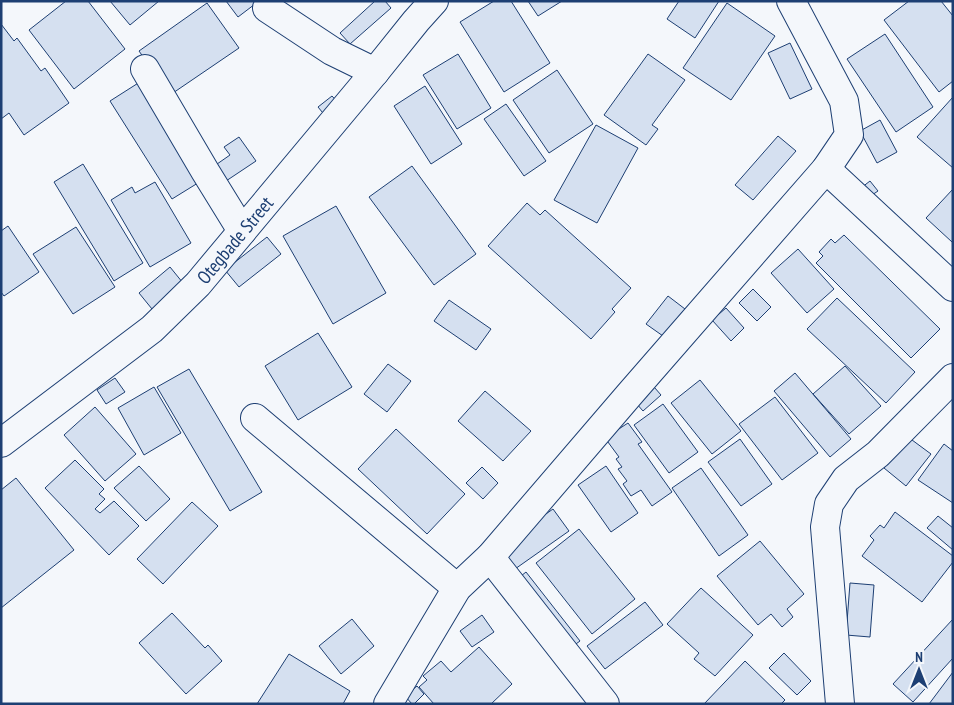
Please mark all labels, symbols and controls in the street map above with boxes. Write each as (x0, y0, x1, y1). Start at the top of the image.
street label: Otegbade Street (191, 191, 279, 289)
north arrow (894, 645, 944, 695)
text: N (915, 648, 923, 666)

